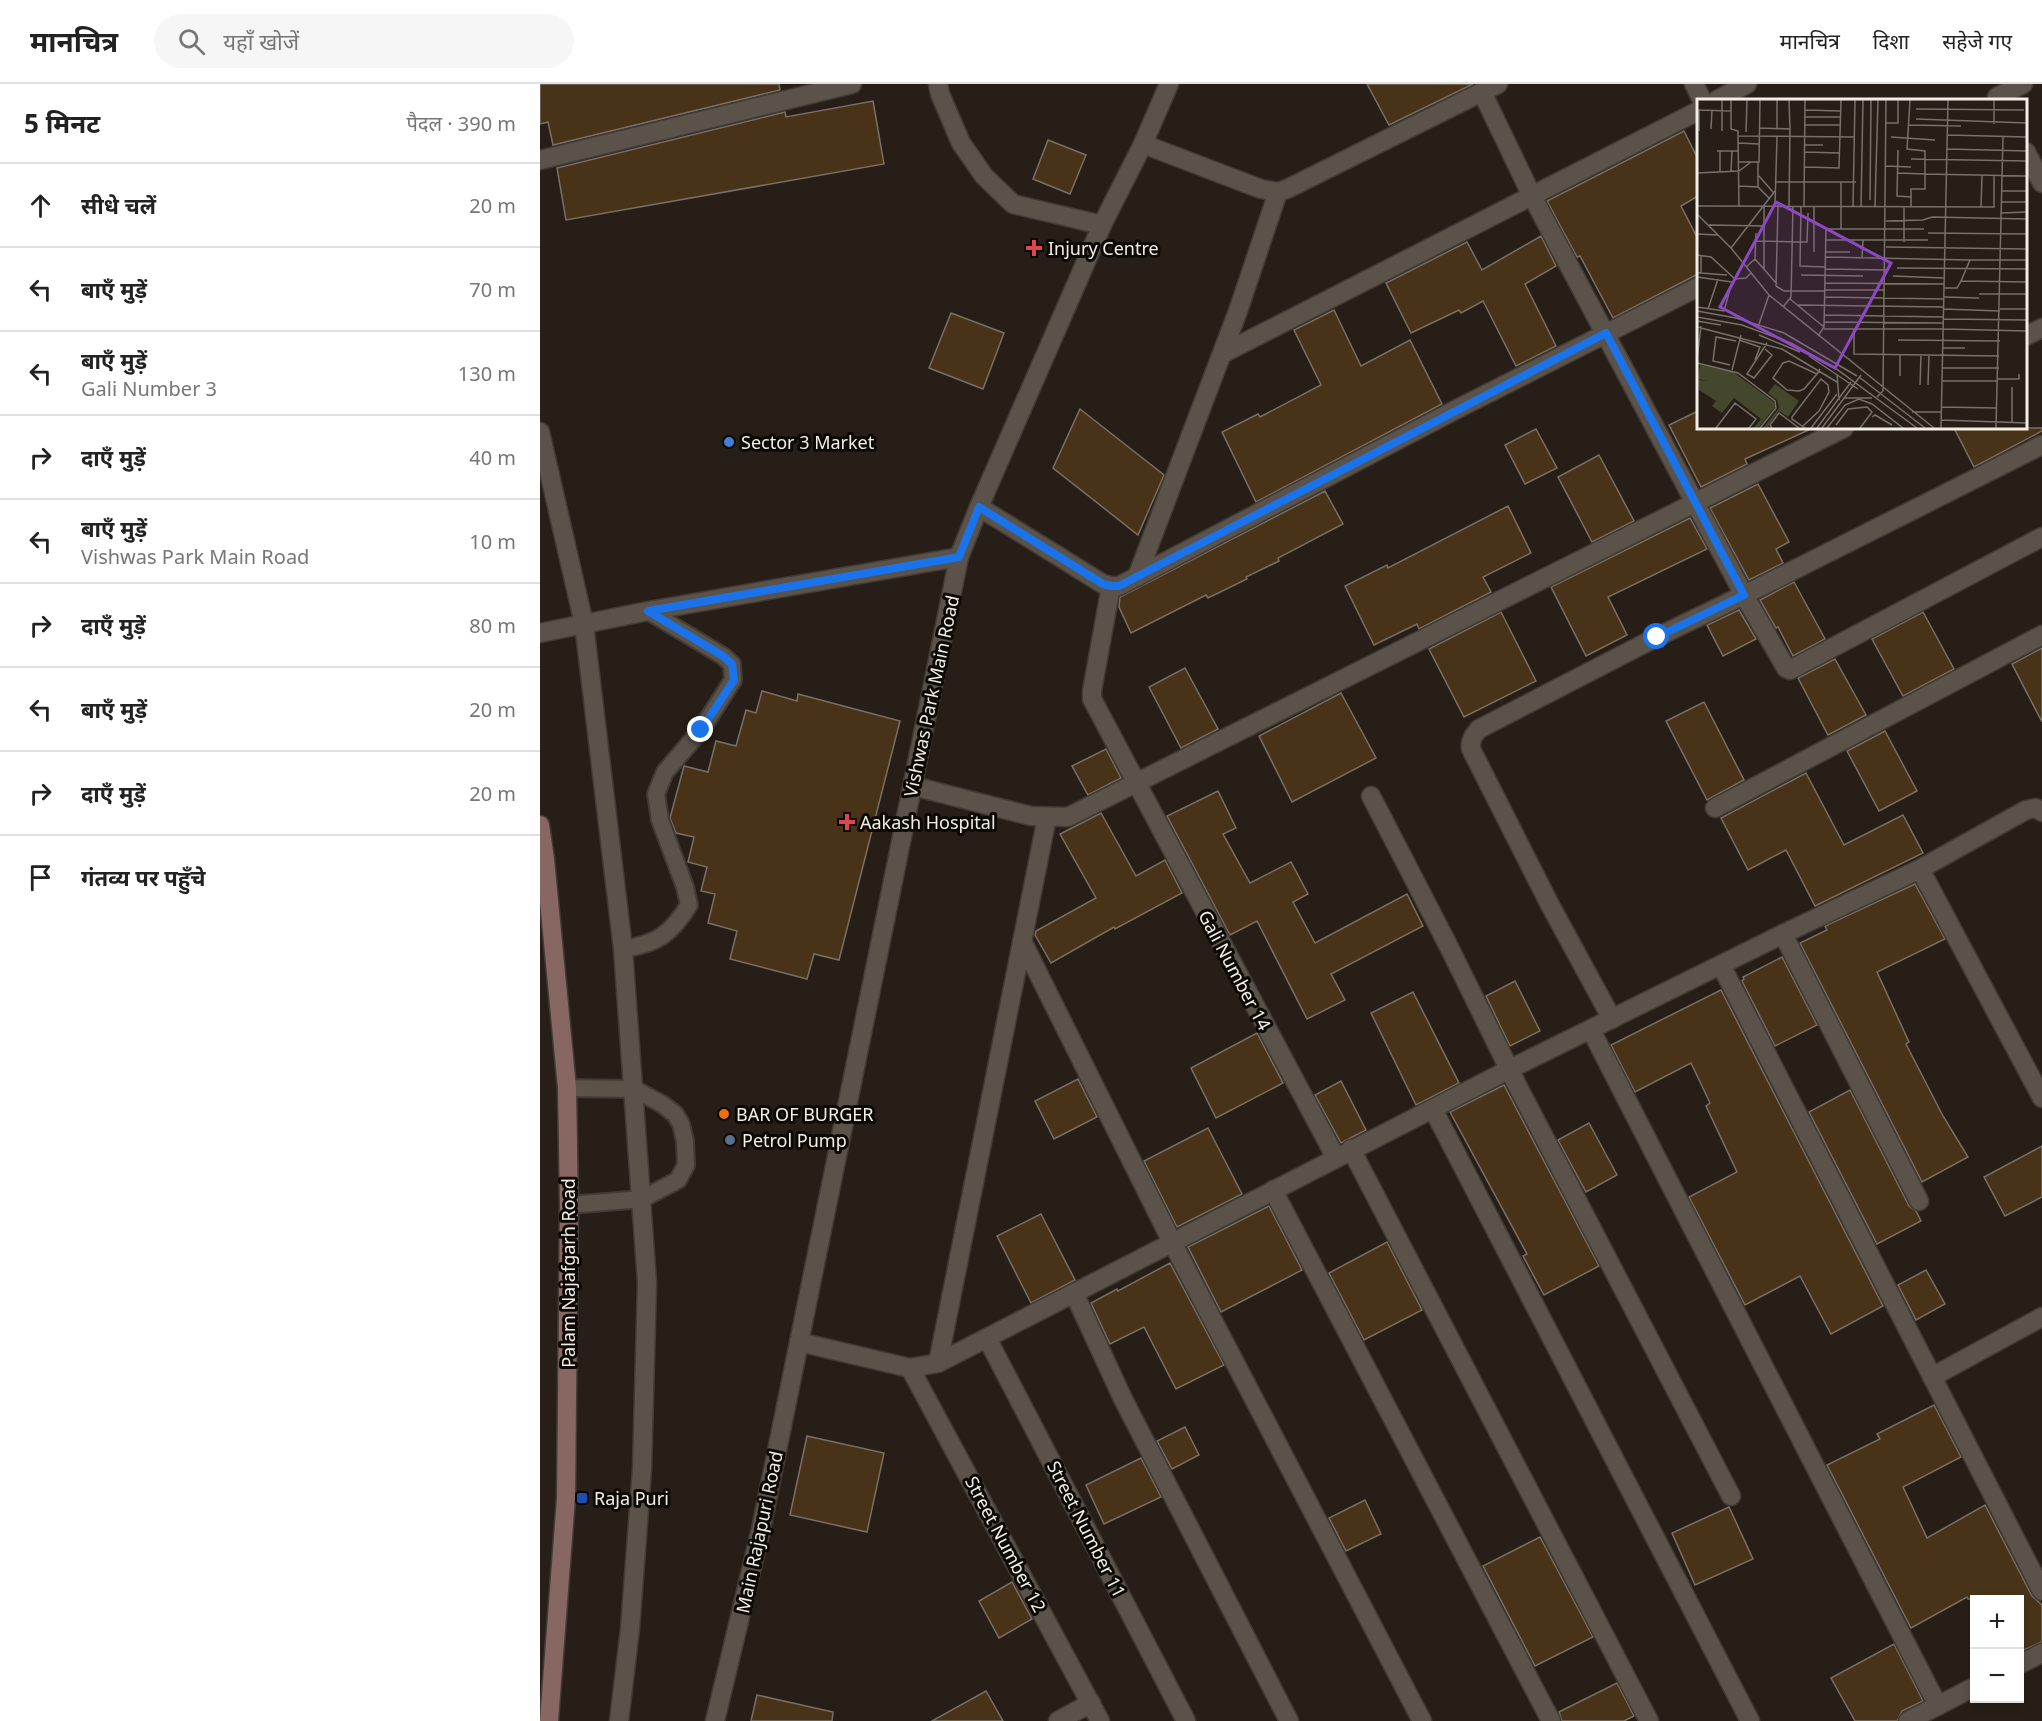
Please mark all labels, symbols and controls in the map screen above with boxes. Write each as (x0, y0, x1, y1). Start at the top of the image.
search box (154, 14, 574, 68)
text: मानचित्र (30, 22, 118, 60)
icon: search (175, 25, 208, 58)
text: यहाँ खोजें (223, 26, 299, 56)
text: मानचित्र (1780, 27, 1840, 55)
text: दिशा (1873, 27, 1909, 55)
text: सहेजे गए (1942, 27, 2012, 55)
inset map (1697, 99, 2027, 429)
text: 5 मिनट (24, 105, 100, 141)
text: पैदल · 390 m (406, 110, 516, 137)
icon: ahead (24, 189, 57, 222)
text: सीधे चलें (81, 190, 156, 220)
text: 20 m (469, 192, 516, 219)
place label: Injury Centre (1048, 236, 1159, 260)
marker: Injury Centre (1025, 239, 1043, 257)
icon: left (24, 273, 57, 306)
text: बाएँ मुड़ें (81, 274, 147, 304)
text: 70 m (469, 276, 516, 303)
text: बाएँ मुड़ें (81, 345, 147, 375)
icon: left (24, 357, 57, 390)
text: 130 m (458, 360, 516, 387)
text: Gali Number 3 (81, 375, 217, 402)
place label: Sector 3 Market (741, 430, 875, 454)
marker: Sector 3 Market (722, 435, 736, 449)
icon: right (24, 441, 57, 474)
text: दाएँ मुड़ें (81, 442, 146, 472)
text: 40 m (469, 444, 516, 471)
text: बाएँ मुड़ें (81, 513, 147, 543)
icon: left (24, 525, 57, 558)
text: 10 m (469, 528, 516, 555)
text: Vishwas Park Main Road (81, 543, 309, 570)
street label: Vishwas Park Main Road (898, 593, 964, 799)
icon: right (24, 609, 57, 642)
text: दाएँ मुड़ें (81, 610, 146, 640)
text: 80 m (469, 612, 516, 639)
route start (1643, 623, 1669, 649)
icon: left (24, 693, 57, 726)
text: बाएँ मुड़ें (81, 694, 147, 724)
text: 20 m (469, 696, 516, 723)
route end (687, 716, 713, 742)
icon: right (24, 777, 57, 810)
text: दाएँ मुड़ें (81, 778, 146, 808)
text: 20 m (469, 780, 516, 807)
place label: Aakash Hospital (860, 810, 996, 834)
marker: Aakash Hospital (838, 813, 856, 831)
icon: arrive (24, 861, 57, 894)
text: गंतव्य पर पहुँचे (81, 862, 206, 892)
street label: Gali Number 14 (1193, 906, 1277, 1034)
place label: BAR OF BURGER (736, 1102, 874, 1126)
marker: BAR OF BURGER (717, 1107, 731, 1121)
place label: Petrol Pump (742, 1128, 847, 1152)
marker: Petrol Pump (723, 1133, 737, 1147)
street label: Palam Najafgarh Road (556, 1178, 580, 1368)
street label: Main Rajapuri Road (730, 1449, 788, 1615)
street label: Street Number 11 (1042, 1457, 1132, 1601)
street label: Street Number 12 (960, 1472, 1052, 1616)
place label: Raja Puri (594, 1486, 669, 1510)
marker: Raja Puri (575, 1491, 589, 1505)
map controls (1970, 1595, 2024, 1703)
button: + (1970, 1595, 2024, 1649)
button: − (1970, 1649, 2024, 1703)

